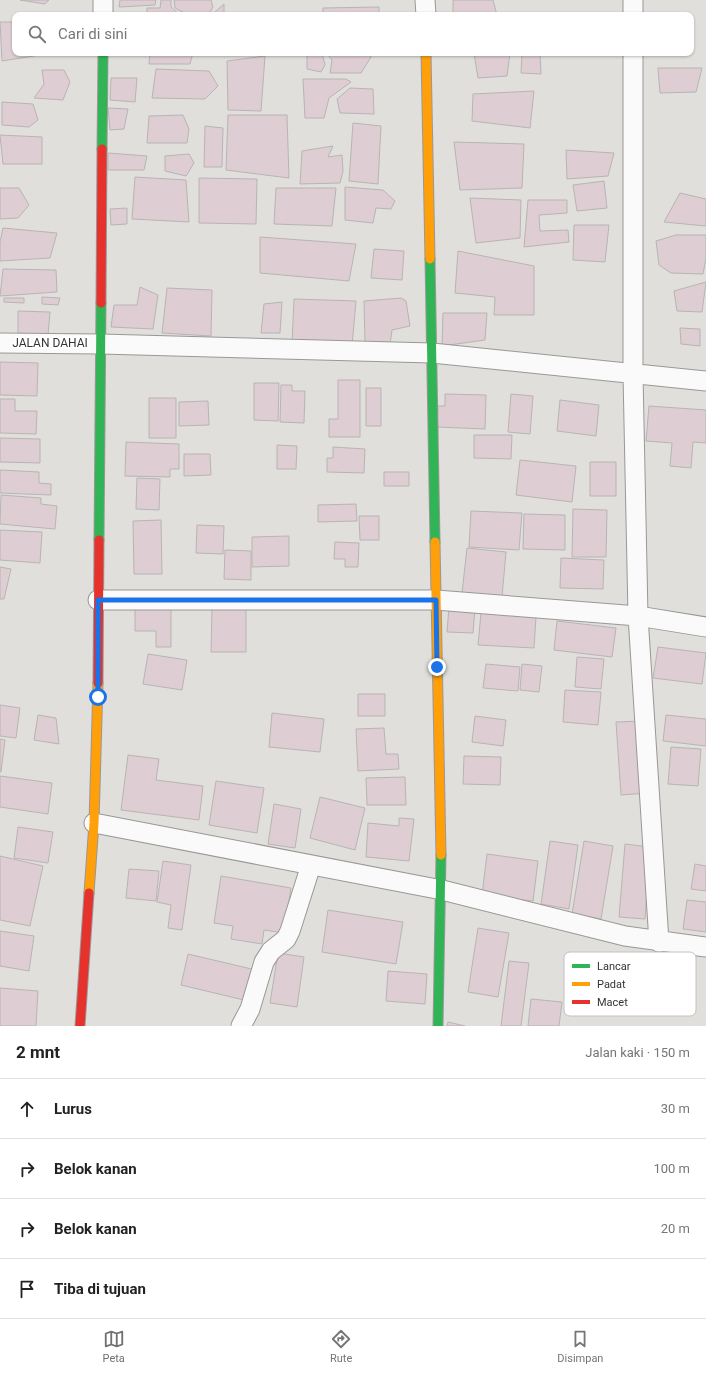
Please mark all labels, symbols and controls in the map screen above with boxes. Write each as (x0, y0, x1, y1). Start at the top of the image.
search box (12, 12, 694, 56)
icon: search (26, 23, 48, 45)
text: Cari di sini (58, 25, 128, 43)
street label: JALAN DAHAI (12, 336, 88, 350)
route end (428, 658, 446, 676)
route start (89, 688, 107, 706)
legend (564, 952, 696, 1016)
text: Lancar (597, 960, 631, 973)
text: Padat (597, 978, 626, 991)
text: Macet (597, 996, 628, 1009)
text: 2 mnt (16, 1042, 60, 1062)
text: Jalan kaki · 150 m (585, 1045, 690, 1060)
icon: ahead (16, 1098, 38, 1120)
text: Lurus (54, 1100, 92, 1118)
text: 30 m (661, 1101, 690, 1116)
icon: right (16, 1158, 38, 1180)
text: Belok kanan (54, 1160, 137, 1178)
text: 100 m (653, 1161, 690, 1176)
icon: right (16, 1218, 38, 1240)
text: Belok kanan (54, 1220, 137, 1238)
text: 20 m (661, 1221, 690, 1236)
icon: arrive (16, 1278, 38, 1300)
text: Tiba di tujuan (54, 1280, 146, 1298)
tab: Peta (103, 1328, 125, 1365)
tab: Rute (330, 1328, 352, 1365)
tab: Disimpan (557, 1328, 603, 1365)

